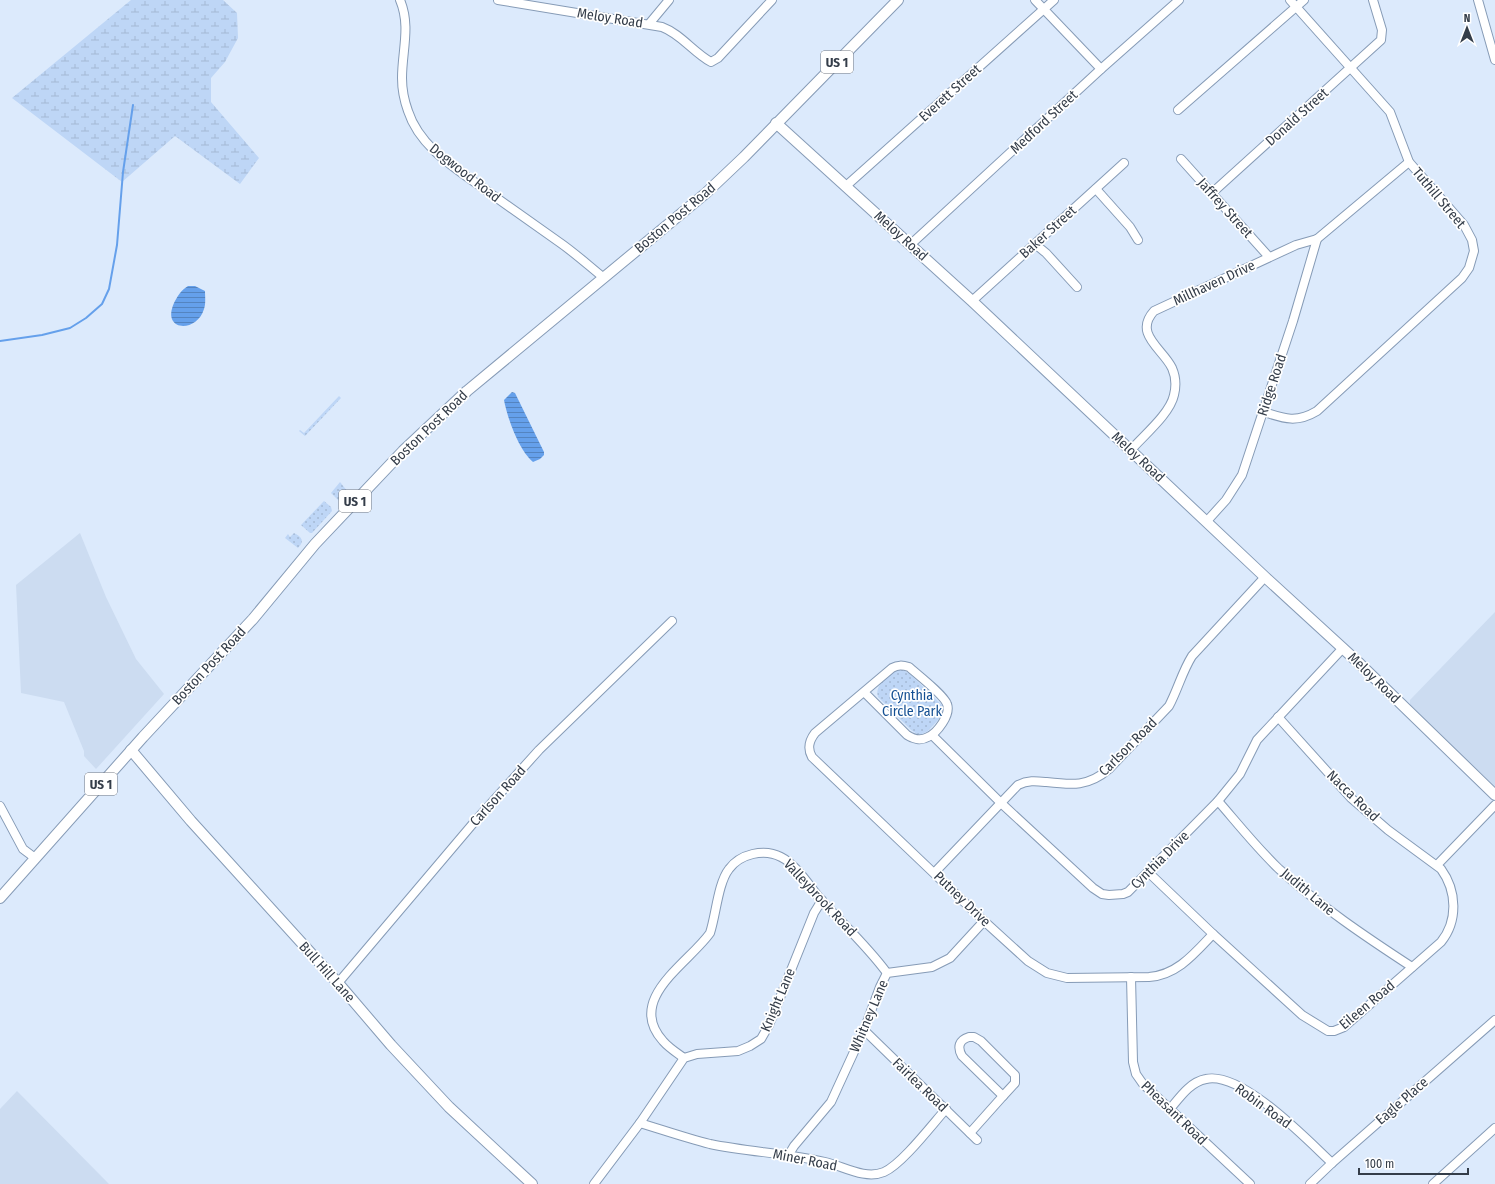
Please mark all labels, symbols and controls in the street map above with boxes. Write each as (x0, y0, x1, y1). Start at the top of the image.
street label: Meloy Road (576, 4, 644, 32)
north arrow (1447, 8, 1487, 48)
text: N (1464, 12, 1470, 25)
road number: US 1 (821, 51, 853, 73)
street label: Everett Street (915, 60, 985, 125)
street label: Donald Street (1262, 84, 1332, 150)
street label: Medford Street (1007, 86, 1081, 157)
street label: Dogwood Road (426, 140, 504, 206)
street label: Tuthill Street (1409, 164, 1470, 232)
street label: Jaffrey Street (1194, 175, 1257, 242)
street label: Boston Post Road (631, 179, 719, 257)
street label: Baker Street (1016, 202, 1080, 262)
street label: Meloy Road (871, 207, 931, 265)
street label: Millhaven Drive (1170, 257, 1258, 309)
street label: Ridge Road (1254, 352, 1290, 418)
street label: Boston Post Road (387, 387, 471, 469)
street label: Meloy Road (1108, 428, 1168, 486)
road number: US 1 (339, 490, 371, 512)
street label: Boston Post Road (168, 623, 250, 709)
street label: Meloy Road (1344, 649, 1404, 707)
park label: Cynthia Circle Park (882, 687, 942, 720)
street label: Carlson Road (1095, 714, 1161, 780)
street label: Carlson Road (466, 762, 530, 830)
street label: Nacca Road (1323, 767, 1383, 825)
road number: US 1 (85, 773, 117, 795)
street label: Cynthia Drive (1127, 827, 1193, 893)
street label: Valleybrook Road (780, 856, 860, 940)
street label: Judith Lane (1278, 865, 1338, 919)
street label: Putney Drive (930, 868, 994, 930)
street label: Bull Hill Lane (295, 938, 359, 1006)
street label: Knight Lane (757, 966, 799, 1034)
street label: Whitney Lane (846, 977, 892, 1055)
street label: Eileen Road (1336, 977, 1398, 1033)
street label: Fairlea Road (889, 1055, 951, 1115)
street label: Eagle Place (1372, 1074, 1432, 1128)
street label: Pheasant Road (1138, 1077, 1210, 1149)
street label: Robin Road (1232, 1080, 1294, 1132)
street label: Miner Road (771, 1145, 839, 1175)
scale bar (1359, 1150, 1468, 1176)
text: 100 m (1365, 1157, 1394, 1171)

